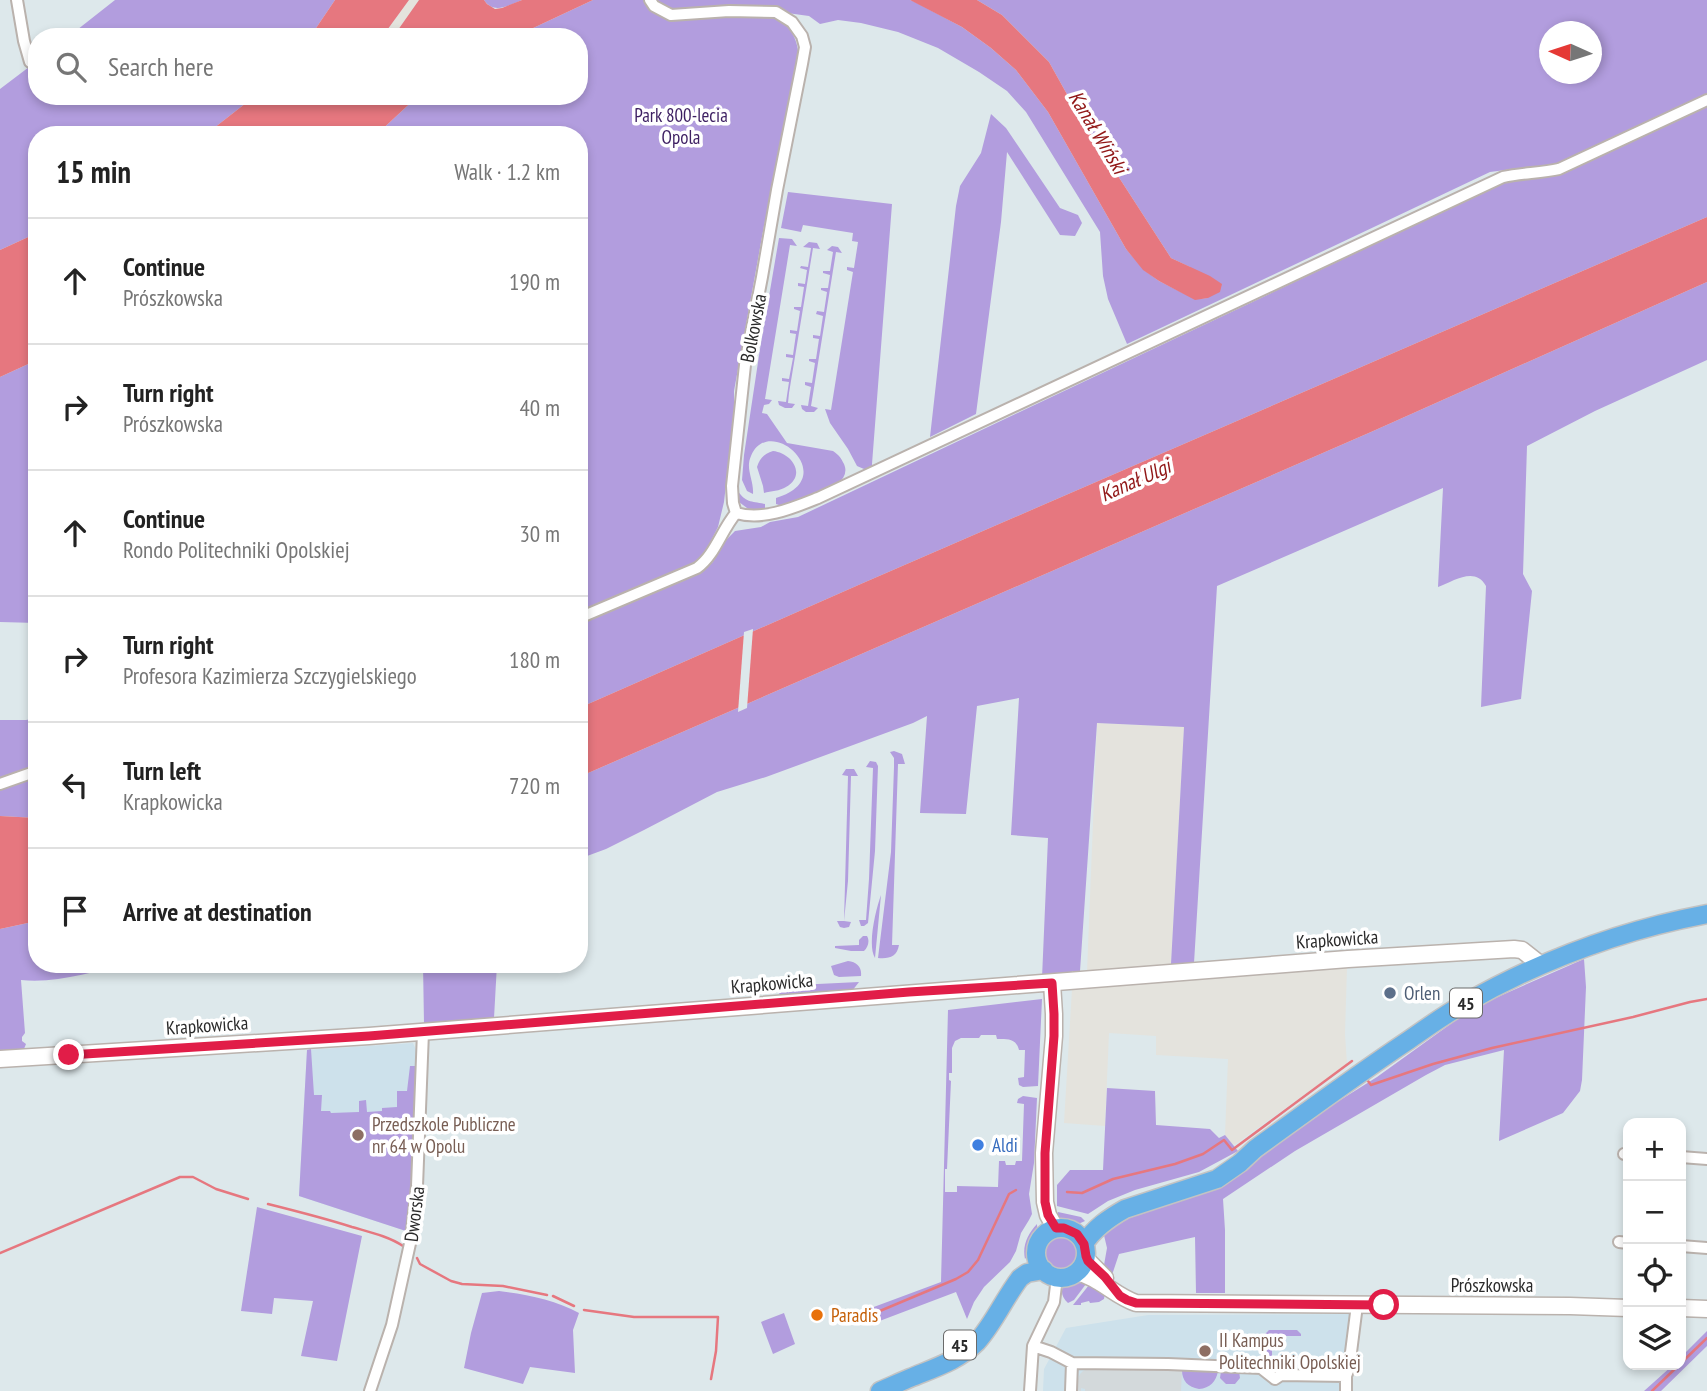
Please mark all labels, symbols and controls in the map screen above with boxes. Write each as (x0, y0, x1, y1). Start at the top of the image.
north arrow (1539, 21, 1602, 84)
search box (28, 28, 588, 105)
icon: search (52, 48, 90, 86)
text: Search here (108, 50, 214, 83)
water label: Kanał Wiński (1063, 85, 1135, 181)
park label: Park 800-lecia Opola (634, 103, 728, 149)
text: 15 min (56, 152, 131, 191)
text: Walk · 1.2 km (454, 157, 560, 186)
text: Continue (123, 250, 205, 283)
icon: ahead (56, 262, 94, 300)
text: 190 m (509, 267, 560, 296)
text: Prószkowska (123, 283, 223, 312)
street label: Bolkowska (735, 292, 771, 364)
text: Turn right (123, 376, 214, 409)
icon: right (56, 388, 94, 426)
text: 40 m (519, 393, 560, 422)
text: Prószkowska (123, 409, 223, 438)
water label: Kanał Ulgi (1095, 451, 1177, 508)
text: Continue (123, 502, 205, 535)
icon: ahead (56, 514, 94, 552)
text: 30 m (519, 519, 560, 548)
text: Rondo Politechniki Opolskiej (123, 535, 350, 564)
text: Turn right (123, 628, 214, 661)
icon: right (56, 640, 94, 678)
text: 180 m (509, 645, 560, 674)
text: Profesora Kazimierza Szczygielskiego (123, 661, 417, 690)
text: Turn left (123, 754, 201, 787)
icon: left (56, 766, 94, 804)
text: 720 m (509, 771, 560, 800)
text: Krapkowicka (123, 787, 223, 816)
icon: arrive (56, 892, 94, 930)
text: Arrive at destination (123, 895, 312, 928)
street label: Krapkowicka (1295, 924, 1379, 954)
street label: Krapkowicka (730, 967, 814, 999)
place label: Orlen (1404, 981, 1440, 1005)
marker: Orlen (1382, 985, 1398, 1001)
road number: 45 (1450, 988, 1482, 1018)
street label: Krapkowicka (165, 1010, 249, 1040)
route end (53, 1039, 84, 1070)
place label: Przedszkole Publiczne nr 64 w Opolu (372, 1112, 516, 1158)
map controls (1623, 1118, 1686, 1370)
button: + (1623, 1118, 1686, 1181)
marker: Przedszkole Publiczne nr 64 w Opolu (350, 1127, 366, 1143)
place label: Aldi (992, 1133, 1018, 1157)
marker: Aldi (970, 1137, 986, 1153)
button: − (1623, 1181, 1686, 1244)
street label: Dworska (399, 1185, 429, 1243)
button: locate (1623, 1244, 1686, 1307)
street label: Prószkowska (1451, 1273, 1533, 1297)
route start (1368, 1289, 1399, 1320)
place label: Paradis (831, 1303, 878, 1327)
marker: Paradis (809, 1307, 825, 1323)
button: layers (1623, 1307, 1686, 1370)
place label: II Kampus Politechniki Opolskiej (1219, 1328, 1361, 1374)
road number: 45 (944, 1330, 976, 1360)
marker: II Kampus Politechniki Opolskiej (1197, 1343, 1213, 1359)

